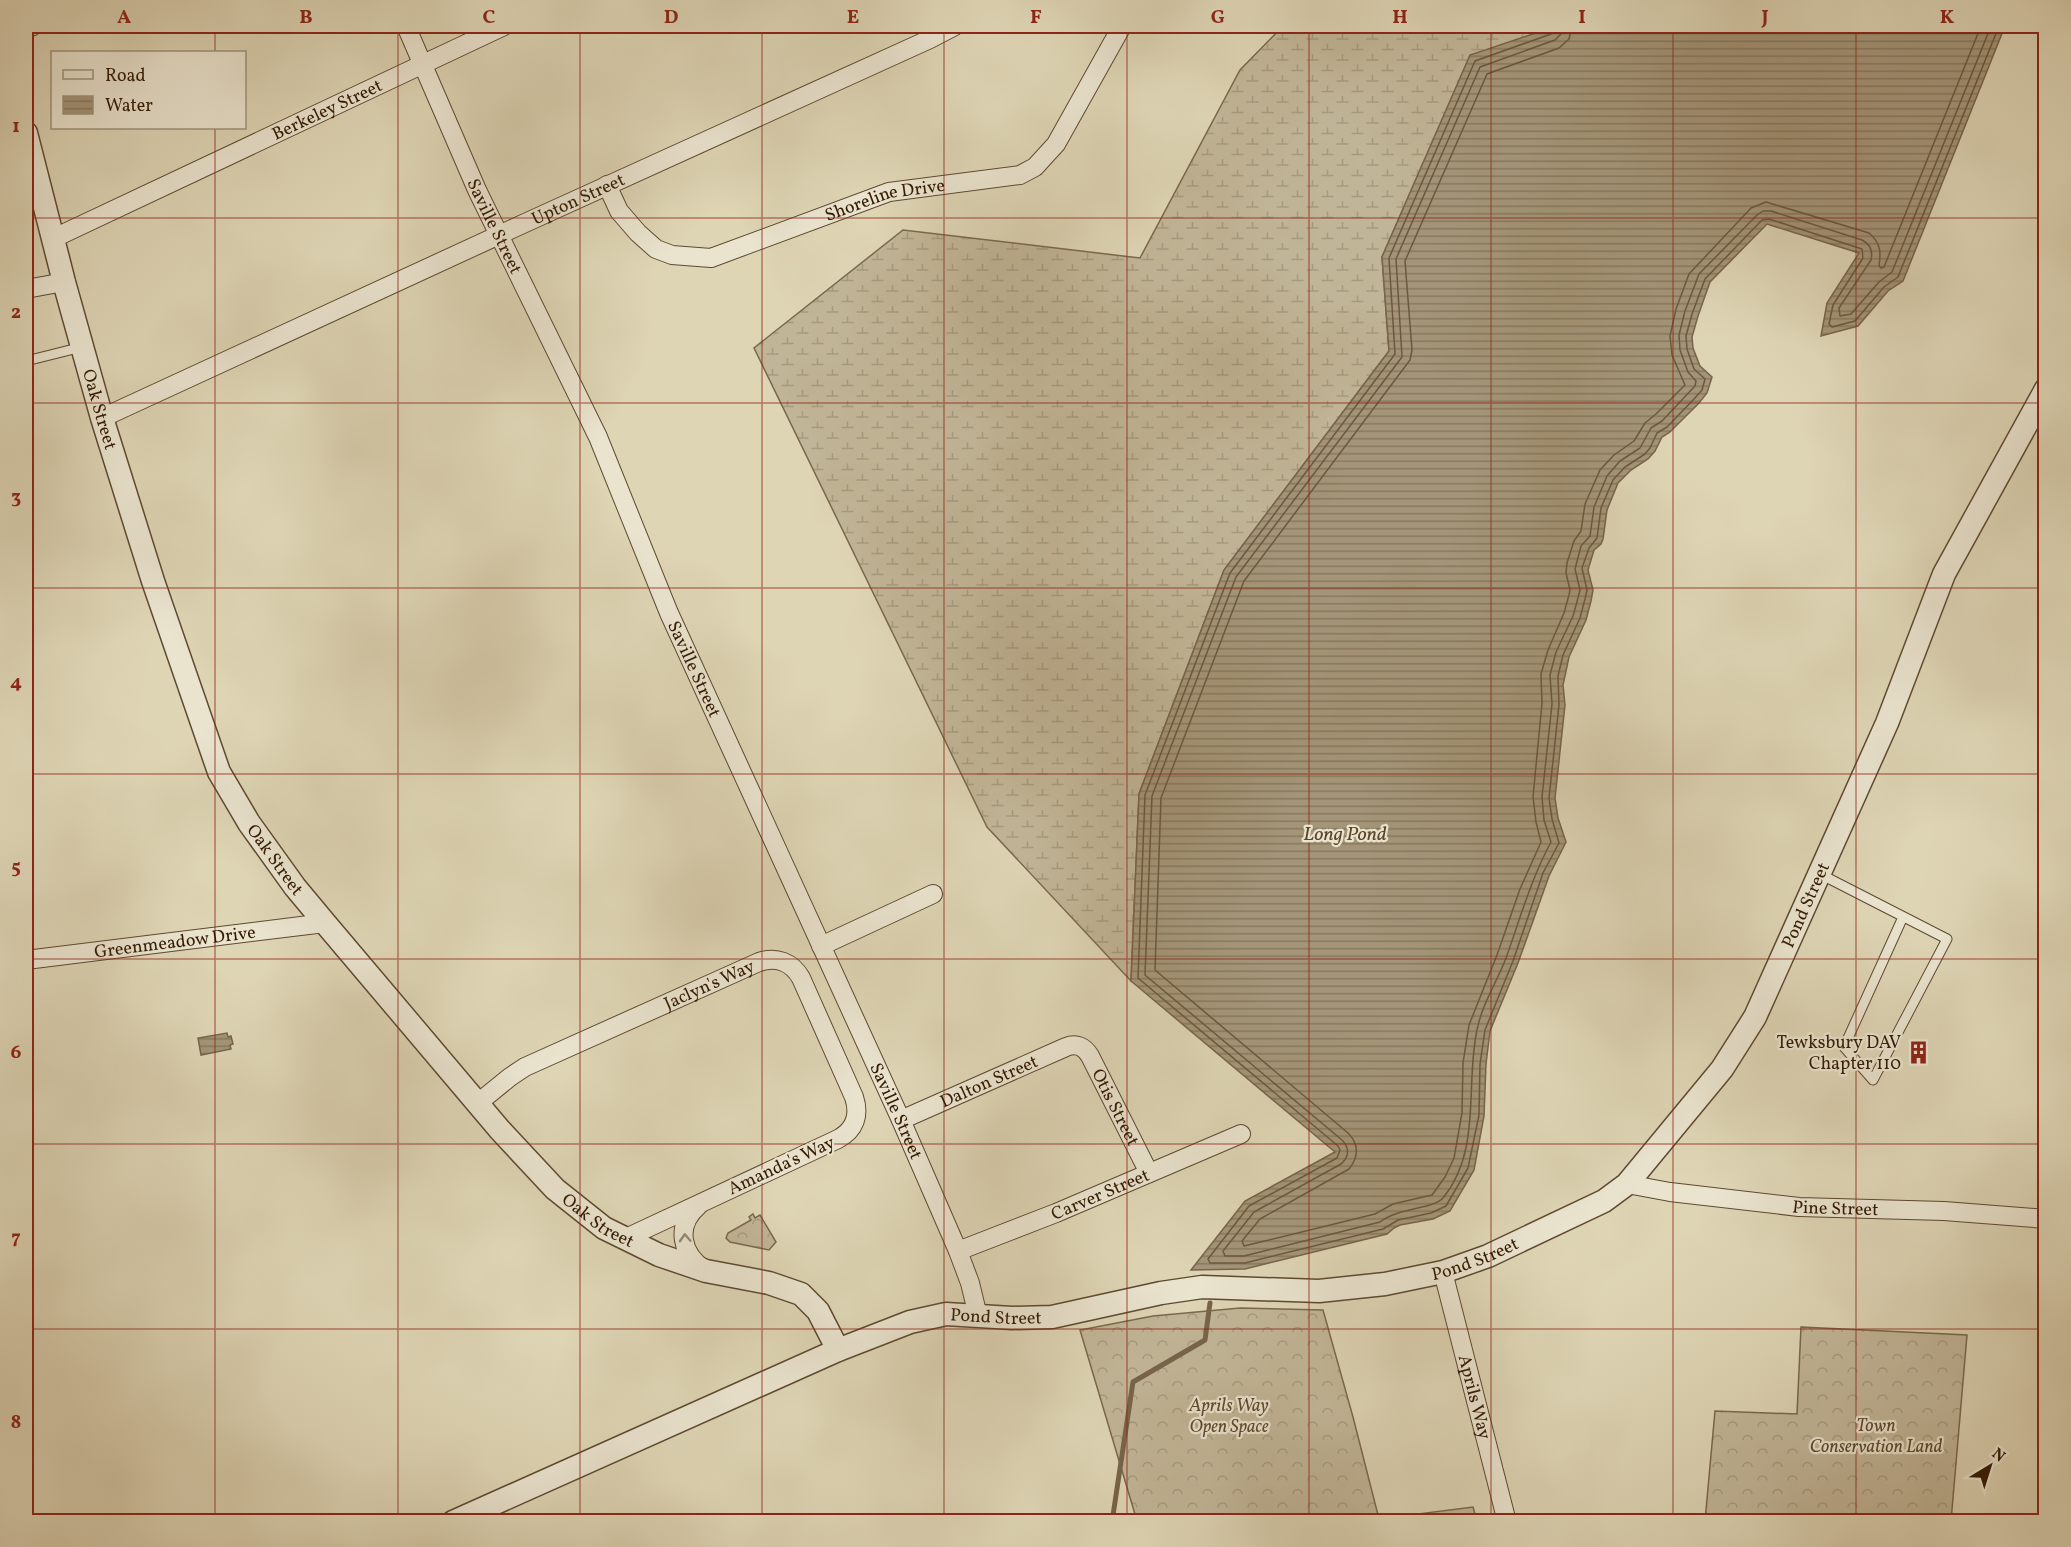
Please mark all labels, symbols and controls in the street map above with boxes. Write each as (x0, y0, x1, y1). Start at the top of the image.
text: A (117, 4, 131, 32)
text: B (299, 4, 313, 32)
text: C (483, 4, 496, 32)
text: D (664, 4, 678, 32)
text: E (847, 4, 859, 32)
text: F (1030, 4, 1042, 32)
text: G (1211, 4, 1225, 32)
text: H (1392, 4, 1408, 32)
text: I (1578, 4, 1586, 32)
text: J (1760, 4, 1769, 32)
text: K (1940, 4, 1955, 32)
legend (51, 51, 246, 129)
text: Road (105, 64, 146, 89)
street label: Berkeley Street (268, 74, 387, 147)
text: Water (105, 94, 153, 119)
text: 1 (12, 113, 20, 141)
street label: Upton Street (528, 168, 629, 232)
street label: Shoreline Drive (822, 174, 947, 229)
street label: Saville Street (460, 175, 527, 279)
text: 2 (11, 299, 21, 327)
street label: Oak Street (75, 367, 122, 453)
text: 3 (11, 484, 21, 512)
street label: Saville Street (660, 617, 726, 722)
text: 4 (10, 669, 22, 697)
street label: Oak Street (240, 819, 308, 902)
water label: Long Pond (1303, 821, 1387, 849)
text: 5 (11, 854, 21, 882)
street label: Pond Street (1777, 859, 1837, 952)
street label: Greenmeadow Drive (93, 921, 257, 965)
street label: Jaclyn's Way (660, 954, 759, 1017)
place label: Tewksbury DAV Chapter 110 (1776, 1031, 1901, 1077)
text: 6 (11, 1039, 22, 1067)
building icon: Tewksbury DAV Chapter 110 (1906, 1039, 1932, 1065)
street label: Dalton Street (936, 1050, 1042, 1115)
street label: Saville Street (863, 1059, 928, 1164)
street label: Otis Street (1084, 1065, 1144, 1151)
street label: Amanda's Way (724, 1131, 839, 1202)
street label: Carver Street (1048, 1164, 1154, 1228)
street label: Oak Street (556, 1188, 638, 1255)
street label: Pine Street (1791, 1195, 1879, 1223)
text: 7 (11, 1224, 21, 1252)
street label: Pond Street (1430, 1232, 1523, 1288)
one-way arrow (678, 1233, 691, 1242)
street label: Pond Street (950, 1303, 1042, 1332)
street label: Aprils Way (1451, 1352, 1496, 1443)
park label: Aprils Way Open Space (1188, 1394, 1269, 1440)
text: 8 (11, 1409, 21, 1437)
park label: Town Conservation Land (1810, 1414, 1943, 1460)
north arrow (1960, 1436, 2020, 1496)
text: N (1987, 1444, 2010, 1468)

